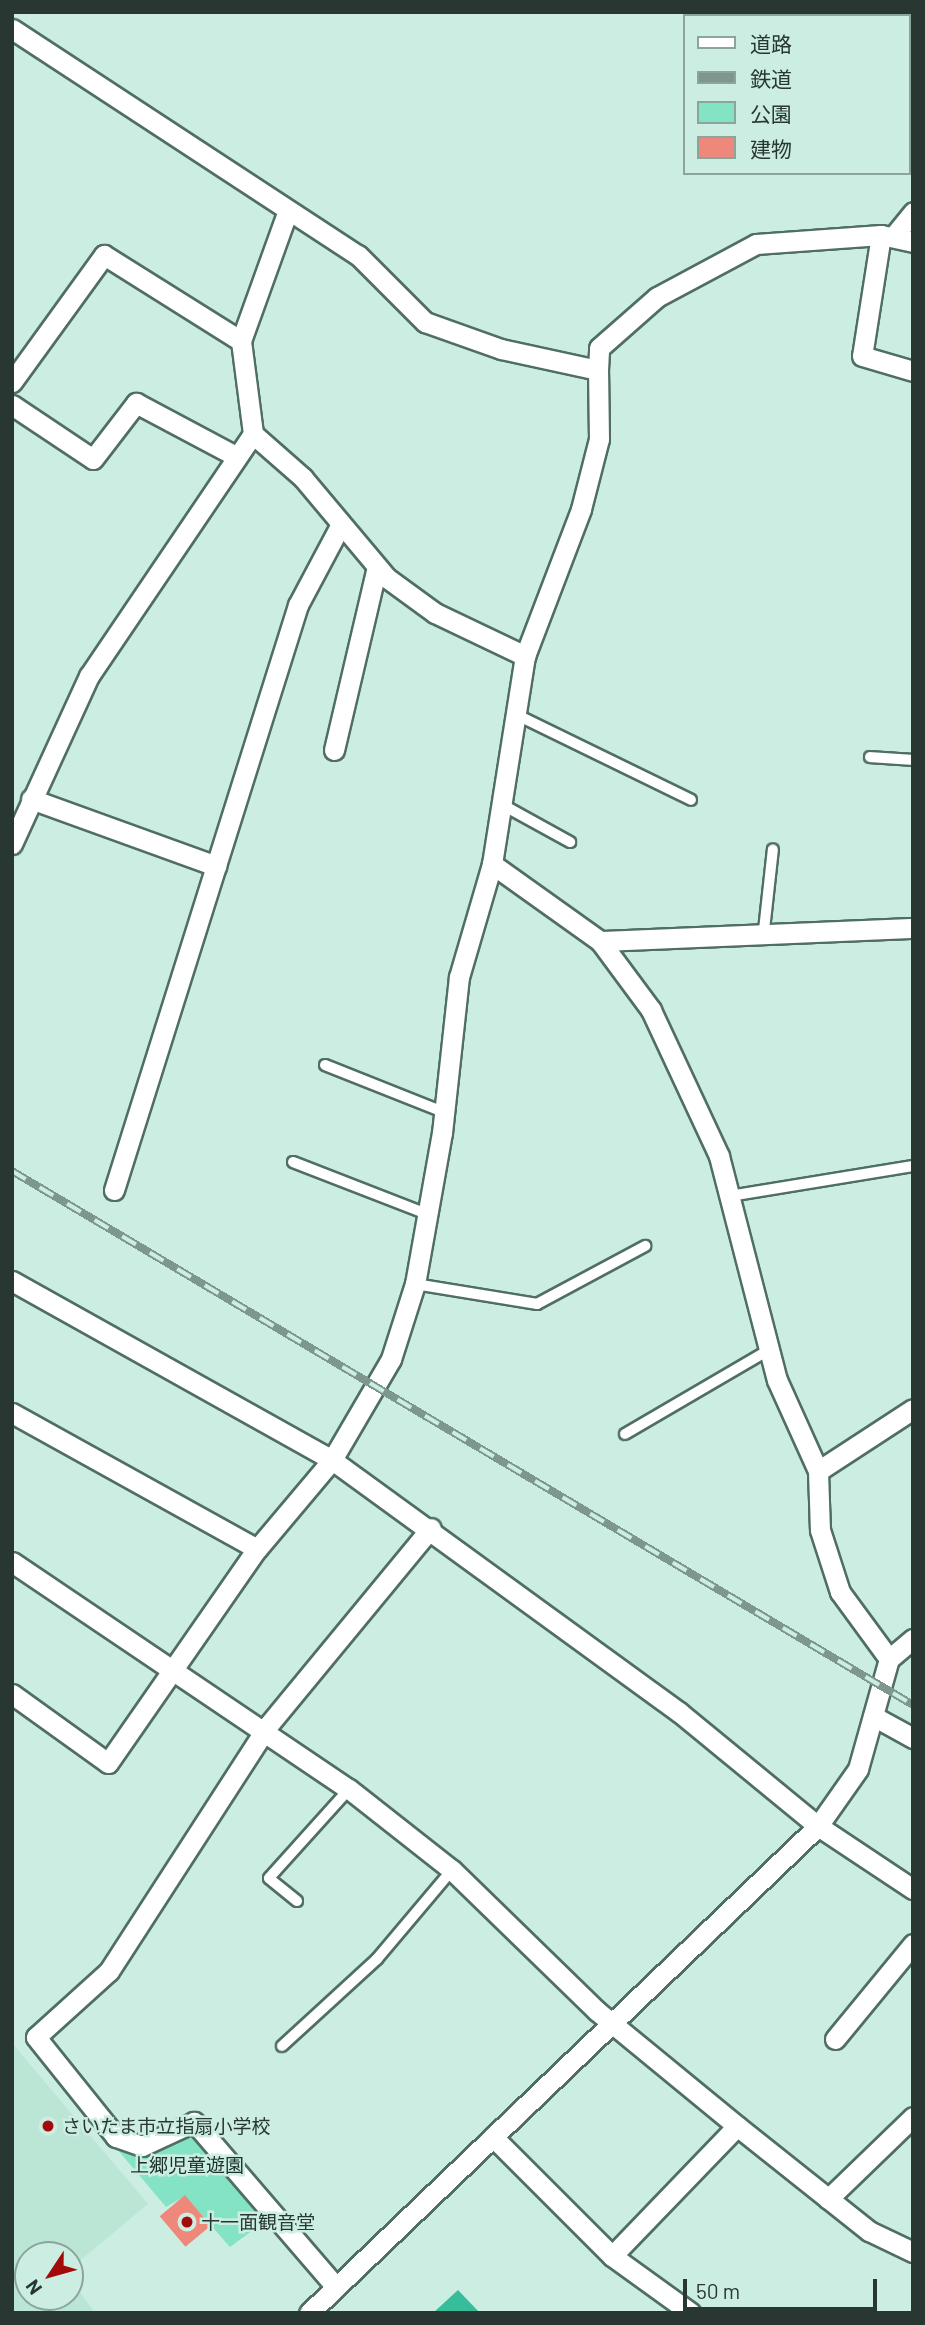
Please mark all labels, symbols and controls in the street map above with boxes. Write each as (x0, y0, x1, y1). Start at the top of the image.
legend (684, 14, 911, 175)
text: 道路 (750, 31, 792, 56)
text: 鉄道 (750, 66, 792, 91)
text: 公園 (750, 101, 792, 126)
text: 建物 (750, 136, 792, 161)
place label: さいたま市立指扇小学校 (62, 2115, 271, 2137)
marker: さいたま市立指扇小学校 (40, 2118, 56, 2134)
park label: 上郷児童遊園 (130, 2154, 244, 2176)
place label: 十一面観音堂 (201, 2211, 315, 2233)
marker: 十一面観音堂 (179, 2214, 195, 2230)
north arrow (14, 2241, 84, 2311)
scale bar (687, 2266, 881, 2310)
text: N (20, 2276, 46, 2299)
text: 50 m (696, 2278, 740, 2303)

